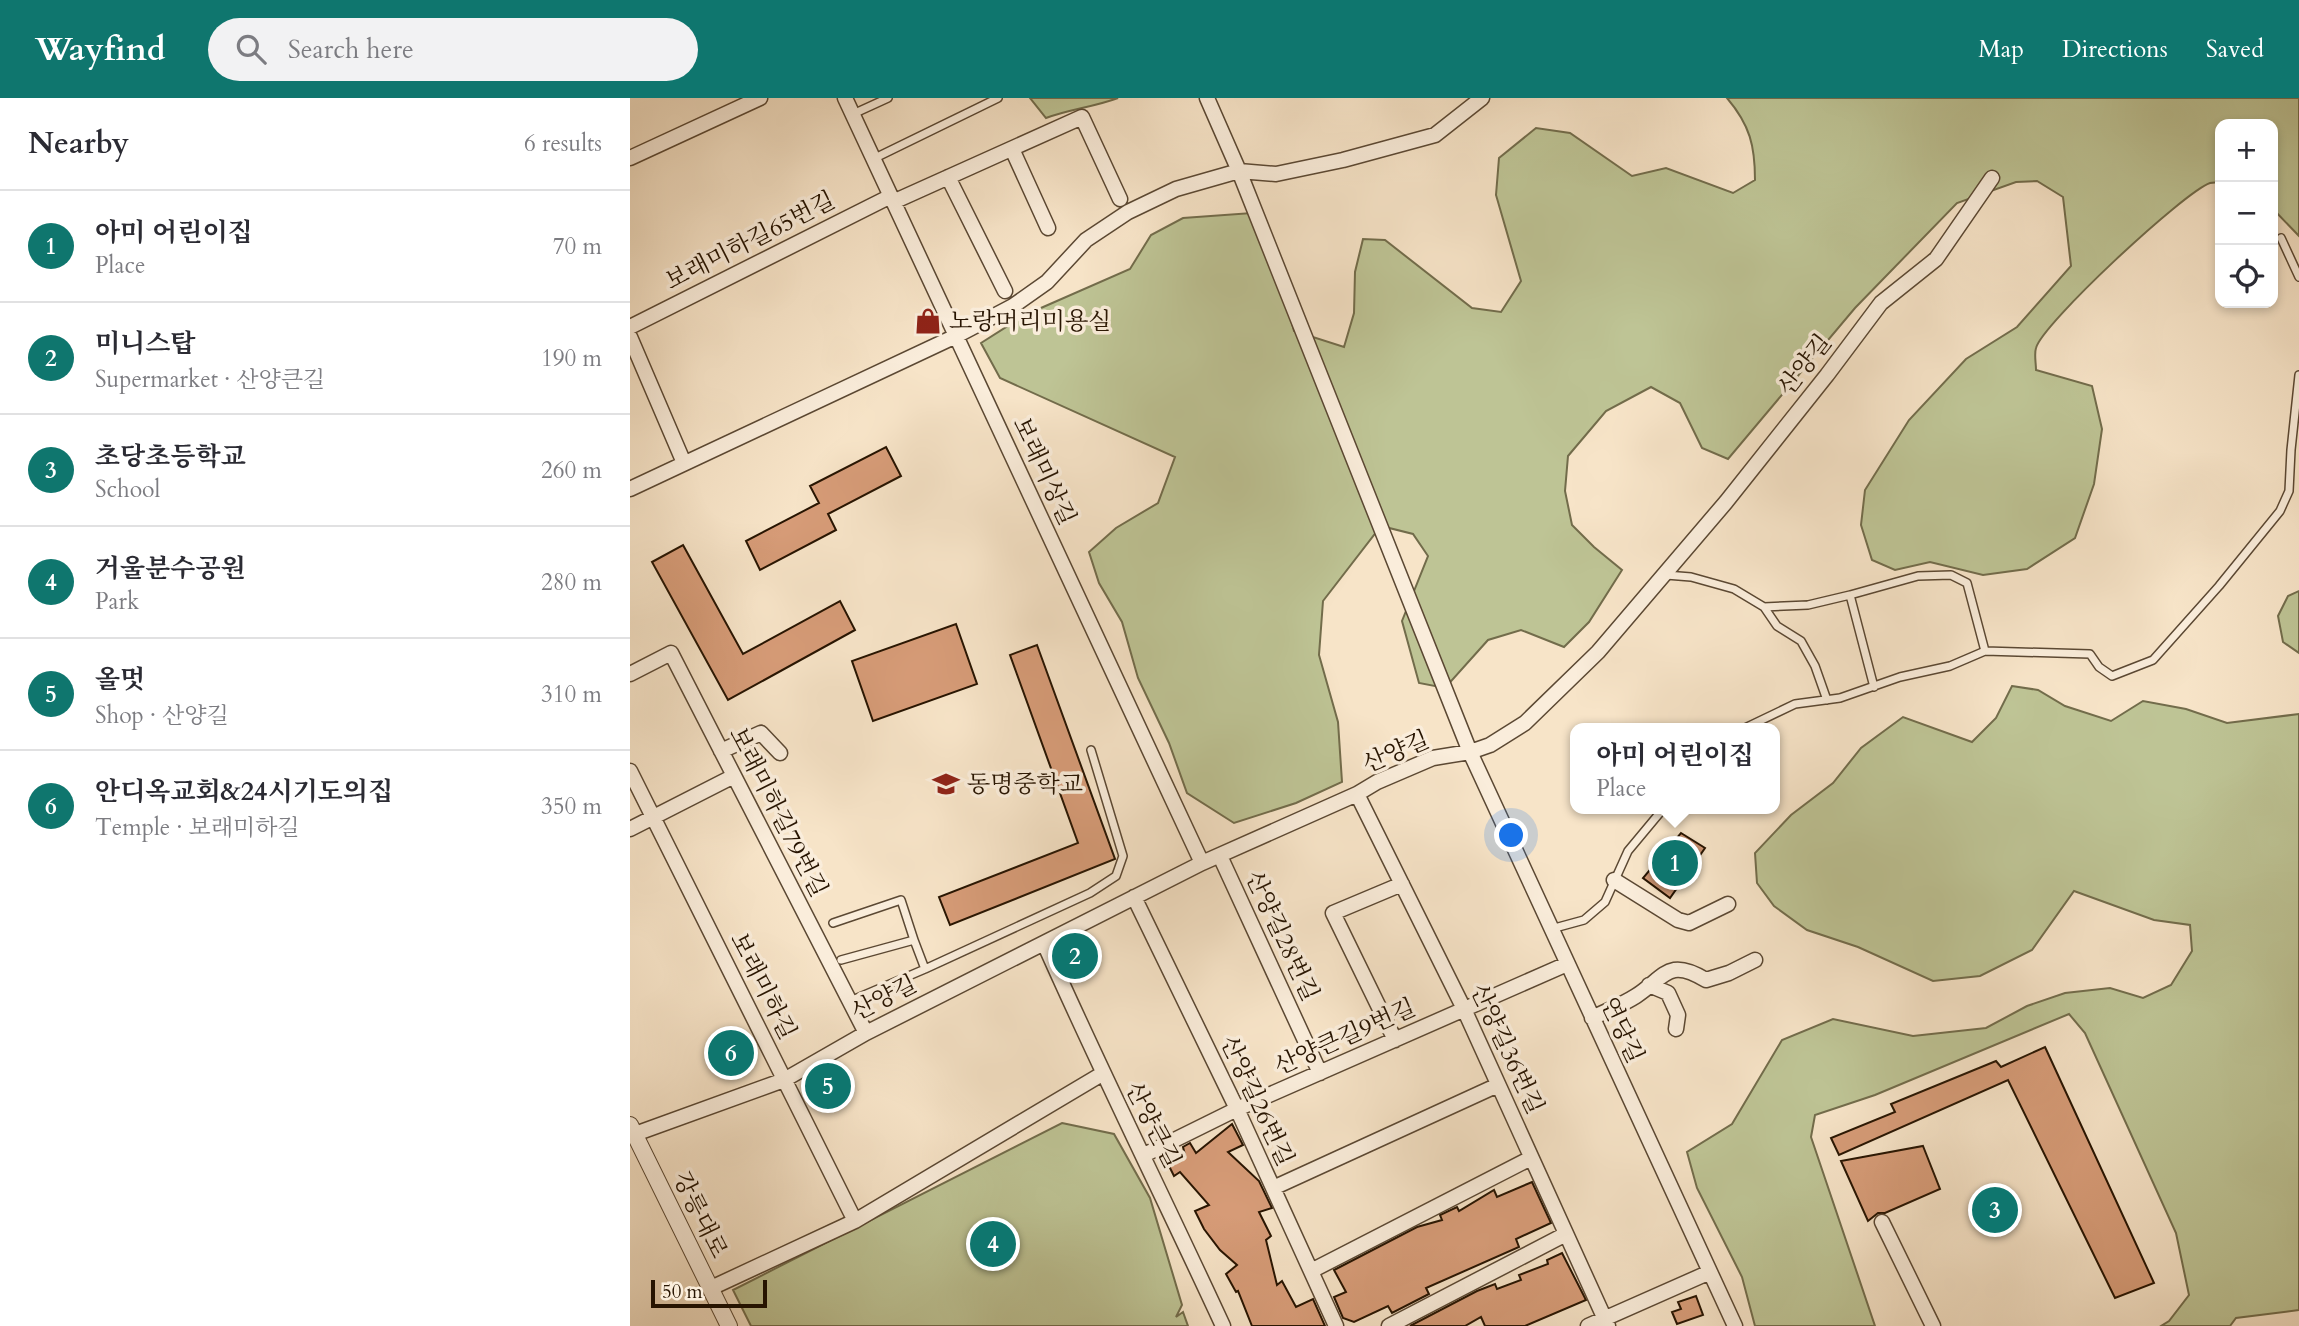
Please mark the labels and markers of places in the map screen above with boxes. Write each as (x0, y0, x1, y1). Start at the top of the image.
place label: 노랑머리미용실 (949, 305, 1111, 338)
shop icon: 노랑머리미용실 (913, 306, 943, 336)
place label: 동명중학교 (967, 768, 1083, 801)
school or university icon: 동명중학교 (931, 769, 961, 799)
pin: 1 (1652, 837, 1698, 889)
pin: 2 (1052, 930, 1098, 982)
pin: 6 (708, 1027, 754, 1079)
pin: 5 (805, 1060, 851, 1112)
pin: 3 (1972, 1184, 2018, 1236)
pin: 4 (970, 1218, 1016, 1270)

